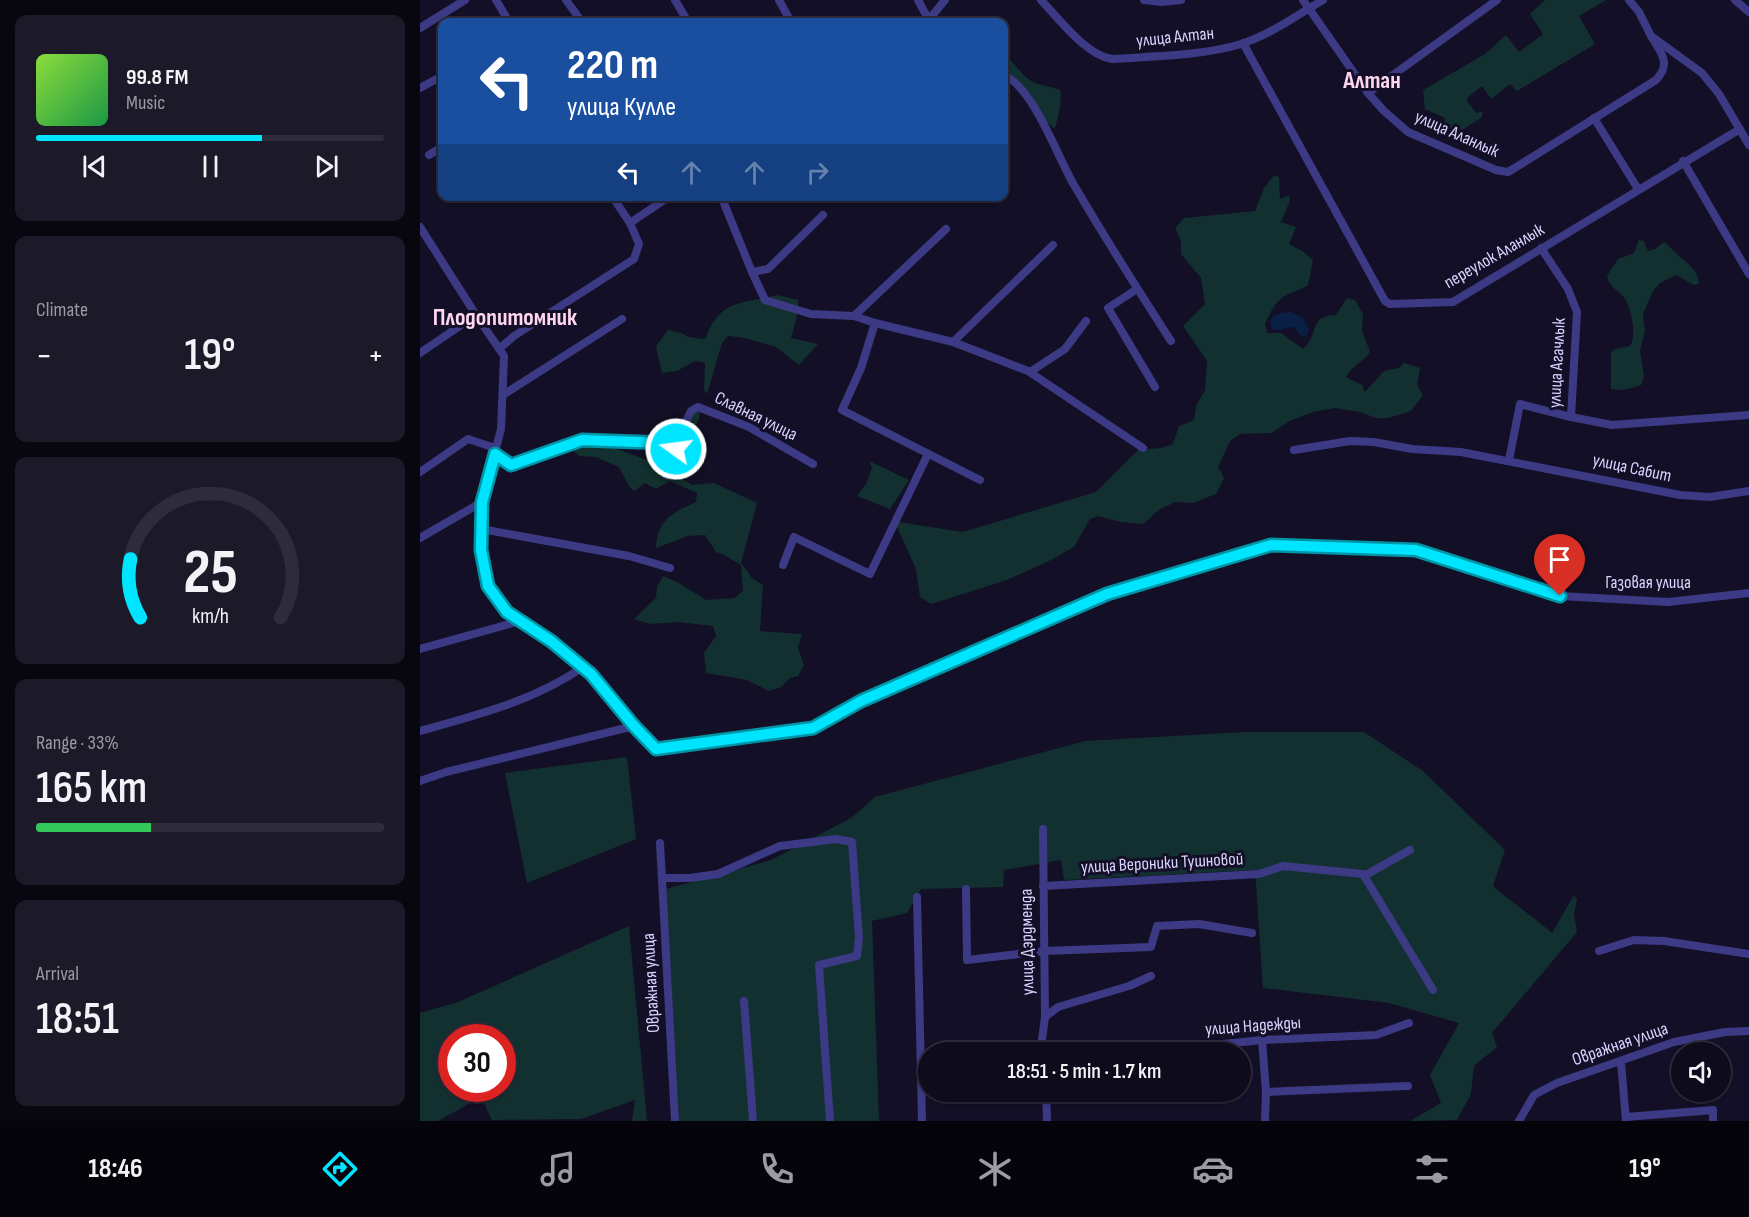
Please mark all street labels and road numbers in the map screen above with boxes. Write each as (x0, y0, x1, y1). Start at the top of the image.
street label: улица Алтан (1135, 22, 1215, 52)
street label: улица Аланлык (1412, 106, 1503, 162)
street label: переулок Аланлык (1440, 219, 1548, 293)
street label: улица Агачлык (1544, 317, 1570, 409)
street label: Славная улица (711, 387, 801, 445)
street label: улица Сабит (1591, 449, 1673, 487)
street label: Газовая улица (1605, 572, 1691, 593)
street label: улица Вероники Тушновой (1080, 848, 1244, 878)
street label: улица Дэрдменда (1016, 889, 1038, 995)
street label: Овражная улица (638, 932, 664, 1033)
street label: улица Надежды (1204, 1012, 1302, 1040)
street label: Овражная улица (1569, 1018, 1671, 1070)

